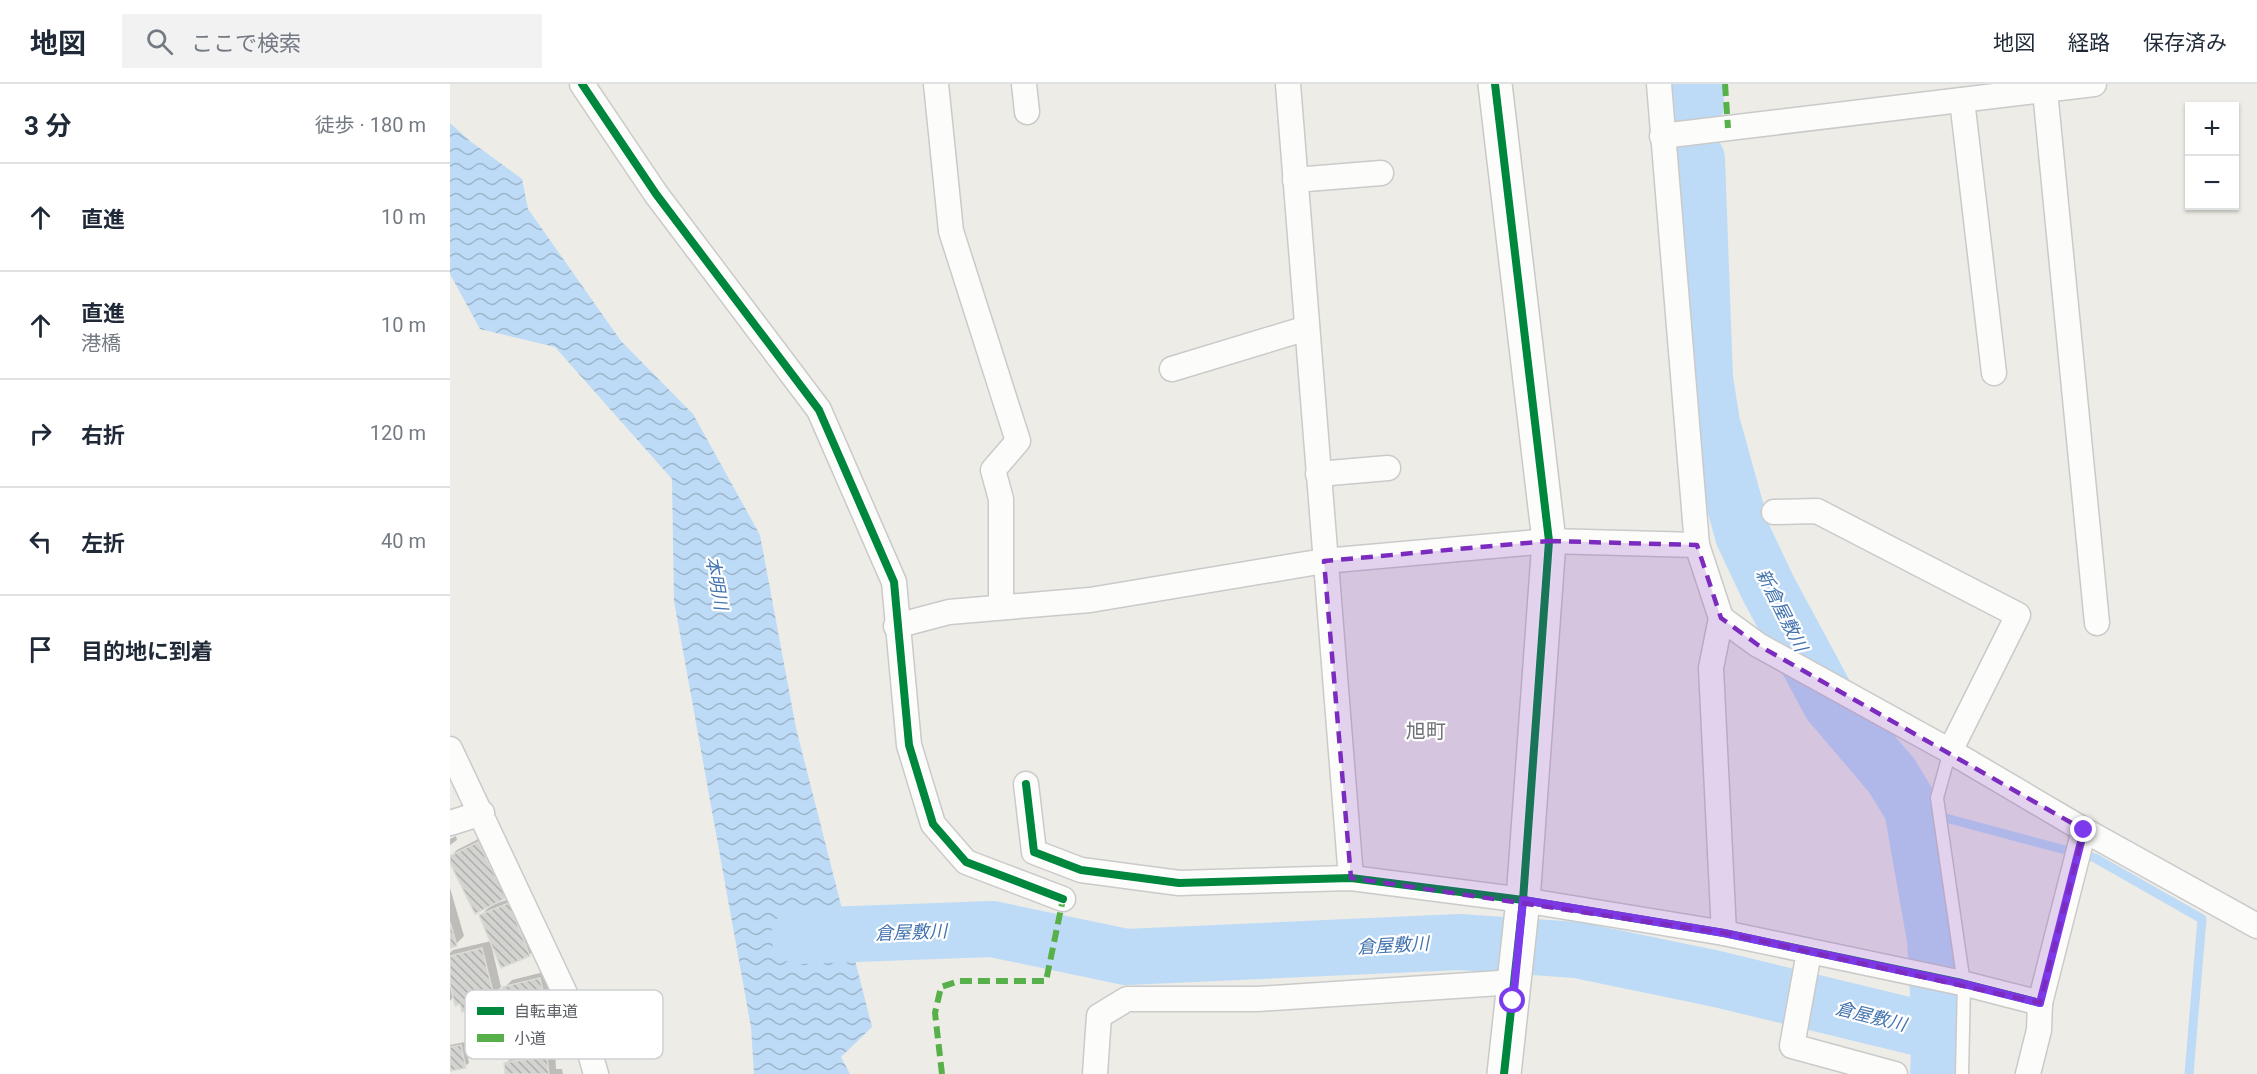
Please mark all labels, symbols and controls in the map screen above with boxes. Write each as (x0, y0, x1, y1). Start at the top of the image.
search box (122, 14, 542, 68)
icon: search (143, 25, 176, 58)
text: 地図 (30, 27, 86, 60)
text: ここで検索 (191, 31, 301, 56)
text: 地図 (1993, 31, 2035, 55)
text: 経路 (2068, 31, 2110, 55)
text: 保存済み (2143, 31, 2227, 55)
map controls (2185, 102, 2239, 210)
button: + (2185, 102, 2239, 156)
text: 3 分 (24, 111, 71, 141)
text: 徒歩 · 180 m (315, 113, 426, 137)
button: − (2185, 156, 2239, 210)
icon: ahead (24, 201, 57, 234)
text: 10 m (381, 205, 426, 229)
text: 直進 (81, 207, 125, 232)
text: 直進 (81, 301, 125, 326)
icon: ahead (24, 309, 57, 342)
text: 10 m (381, 313, 426, 337)
text: 港橋 (81, 331, 121, 355)
icon: right (24, 417, 57, 450)
text: 120 m (370, 421, 426, 445)
text: 右折 (81, 423, 125, 448)
icon: left (24, 525, 57, 558)
text: 40 m (381, 529, 426, 553)
text: 左折 (81, 531, 125, 556)
water label: 本明川 (702, 555, 732, 613)
water label: 新倉屋敷川 (1752, 565, 1813, 657)
icon: arrive (24, 633, 57, 666)
text: 目的地に到着 (81, 639, 213, 664)
district label: 旭町 (1406, 719, 1446, 743)
route end (2070, 816, 2096, 842)
water label: 倉屋敷川 (875, 920, 949, 944)
water label: 倉屋敷川 (1356, 933, 1431, 957)
route start (1499, 987, 1525, 1013)
legend (465, 990, 663, 1059)
water label: 倉屋敷川 (1834, 997, 1910, 1035)
text: 自転車道 (514, 1002, 578, 1021)
text: 小道 (514, 1029, 546, 1048)

